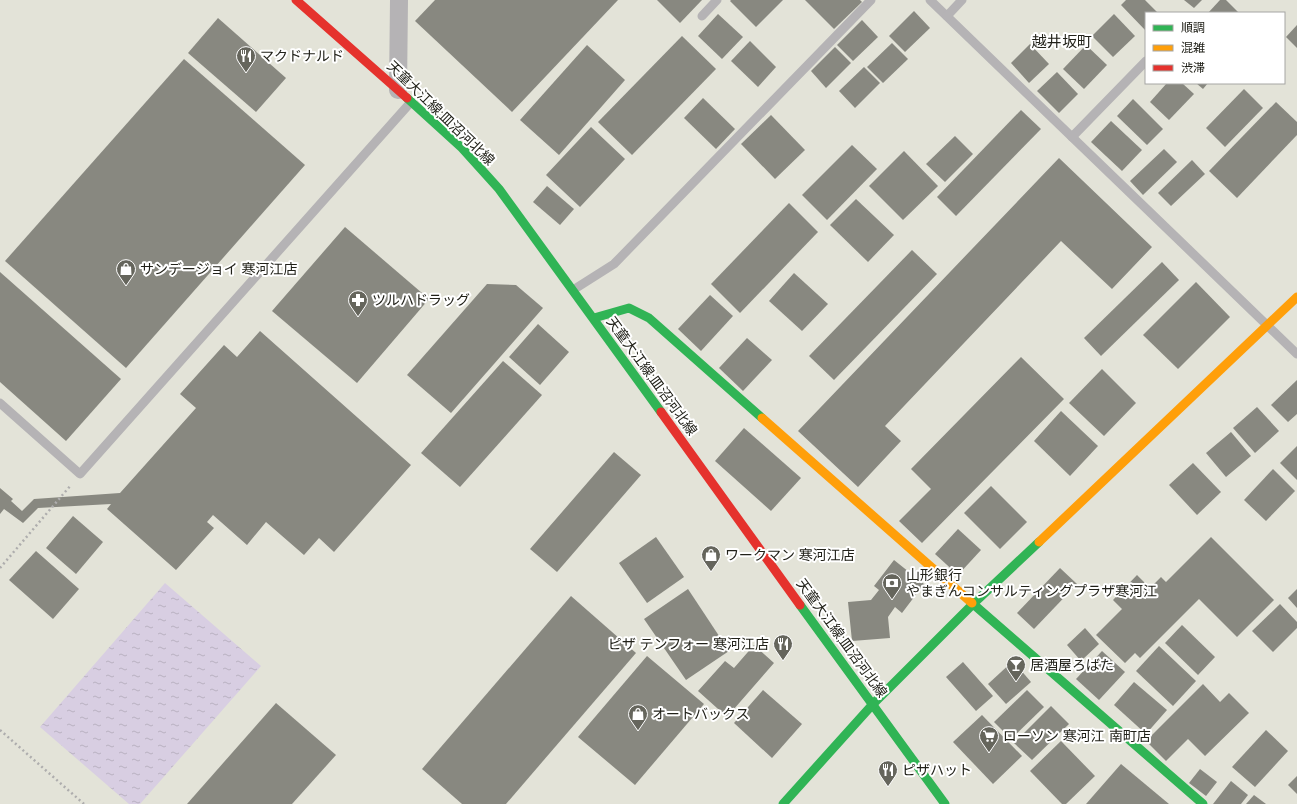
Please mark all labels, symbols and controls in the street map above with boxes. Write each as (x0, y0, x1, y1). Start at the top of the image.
legend (1145, 12, 1285, 84)
text: 順調 (1181, 20, 1205, 35)
district label: 越井坂町 (1031, 32, 1092, 51)
text: 混雑 (1181, 40, 1205, 55)
restaurant icon: マクドナルド (235, 45, 257, 73)
place label: マクドナルド (260, 47, 344, 65)
street label: 天童大江線;皿沼河北線 (383, 57, 499, 169)
text: 渋滞 (1181, 60, 1205, 75)
shop icon: サンデージョイ 寒河江店 (115, 258, 137, 286)
place label: サンデージョイ 寒河江店 (140, 260, 298, 278)
pharmacy icon: ツルハドラッグ (347, 289, 369, 317)
place label: ツルハドラッグ (372, 291, 470, 309)
street label: 天童大江線;皿沼河北線 (603, 313, 701, 439)
shop icon: ワークマン 寒河江店 (700, 544, 722, 572)
place label: ワークマン 寒河江店 (725, 546, 855, 564)
place label: 山形銀行 やまぎんコンサルティングプラザ寒河江 (906, 566, 1157, 600)
bank icon: 山形銀行 やまぎんコンサルティングプラザ寒河江 (881, 572, 903, 600)
street label: 天童大江線;皿沼河北線 (793, 575, 891, 701)
restaurant icon: ピザ テンフォー 寒河江店 (772, 633, 794, 661)
place label: ピザ テンフォー 寒河江店 (608, 635, 769, 653)
bar icon: 居酒屋ろばた (1005, 654, 1027, 682)
place label: 居酒屋ろばた (1030, 656, 1114, 674)
shop icon: オートバックス (627, 703, 649, 731)
place label: オートバックス (652, 705, 750, 723)
supermarket icon: ローソン 寒河江 南町店 (978, 725, 1000, 753)
place label: ローソン 寒河江 南町店 (1003, 727, 1151, 745)
restaurant icon: ピザハット (877, 759, 899, 787)
place label: ピザハット (902, 761, 972, 779)

